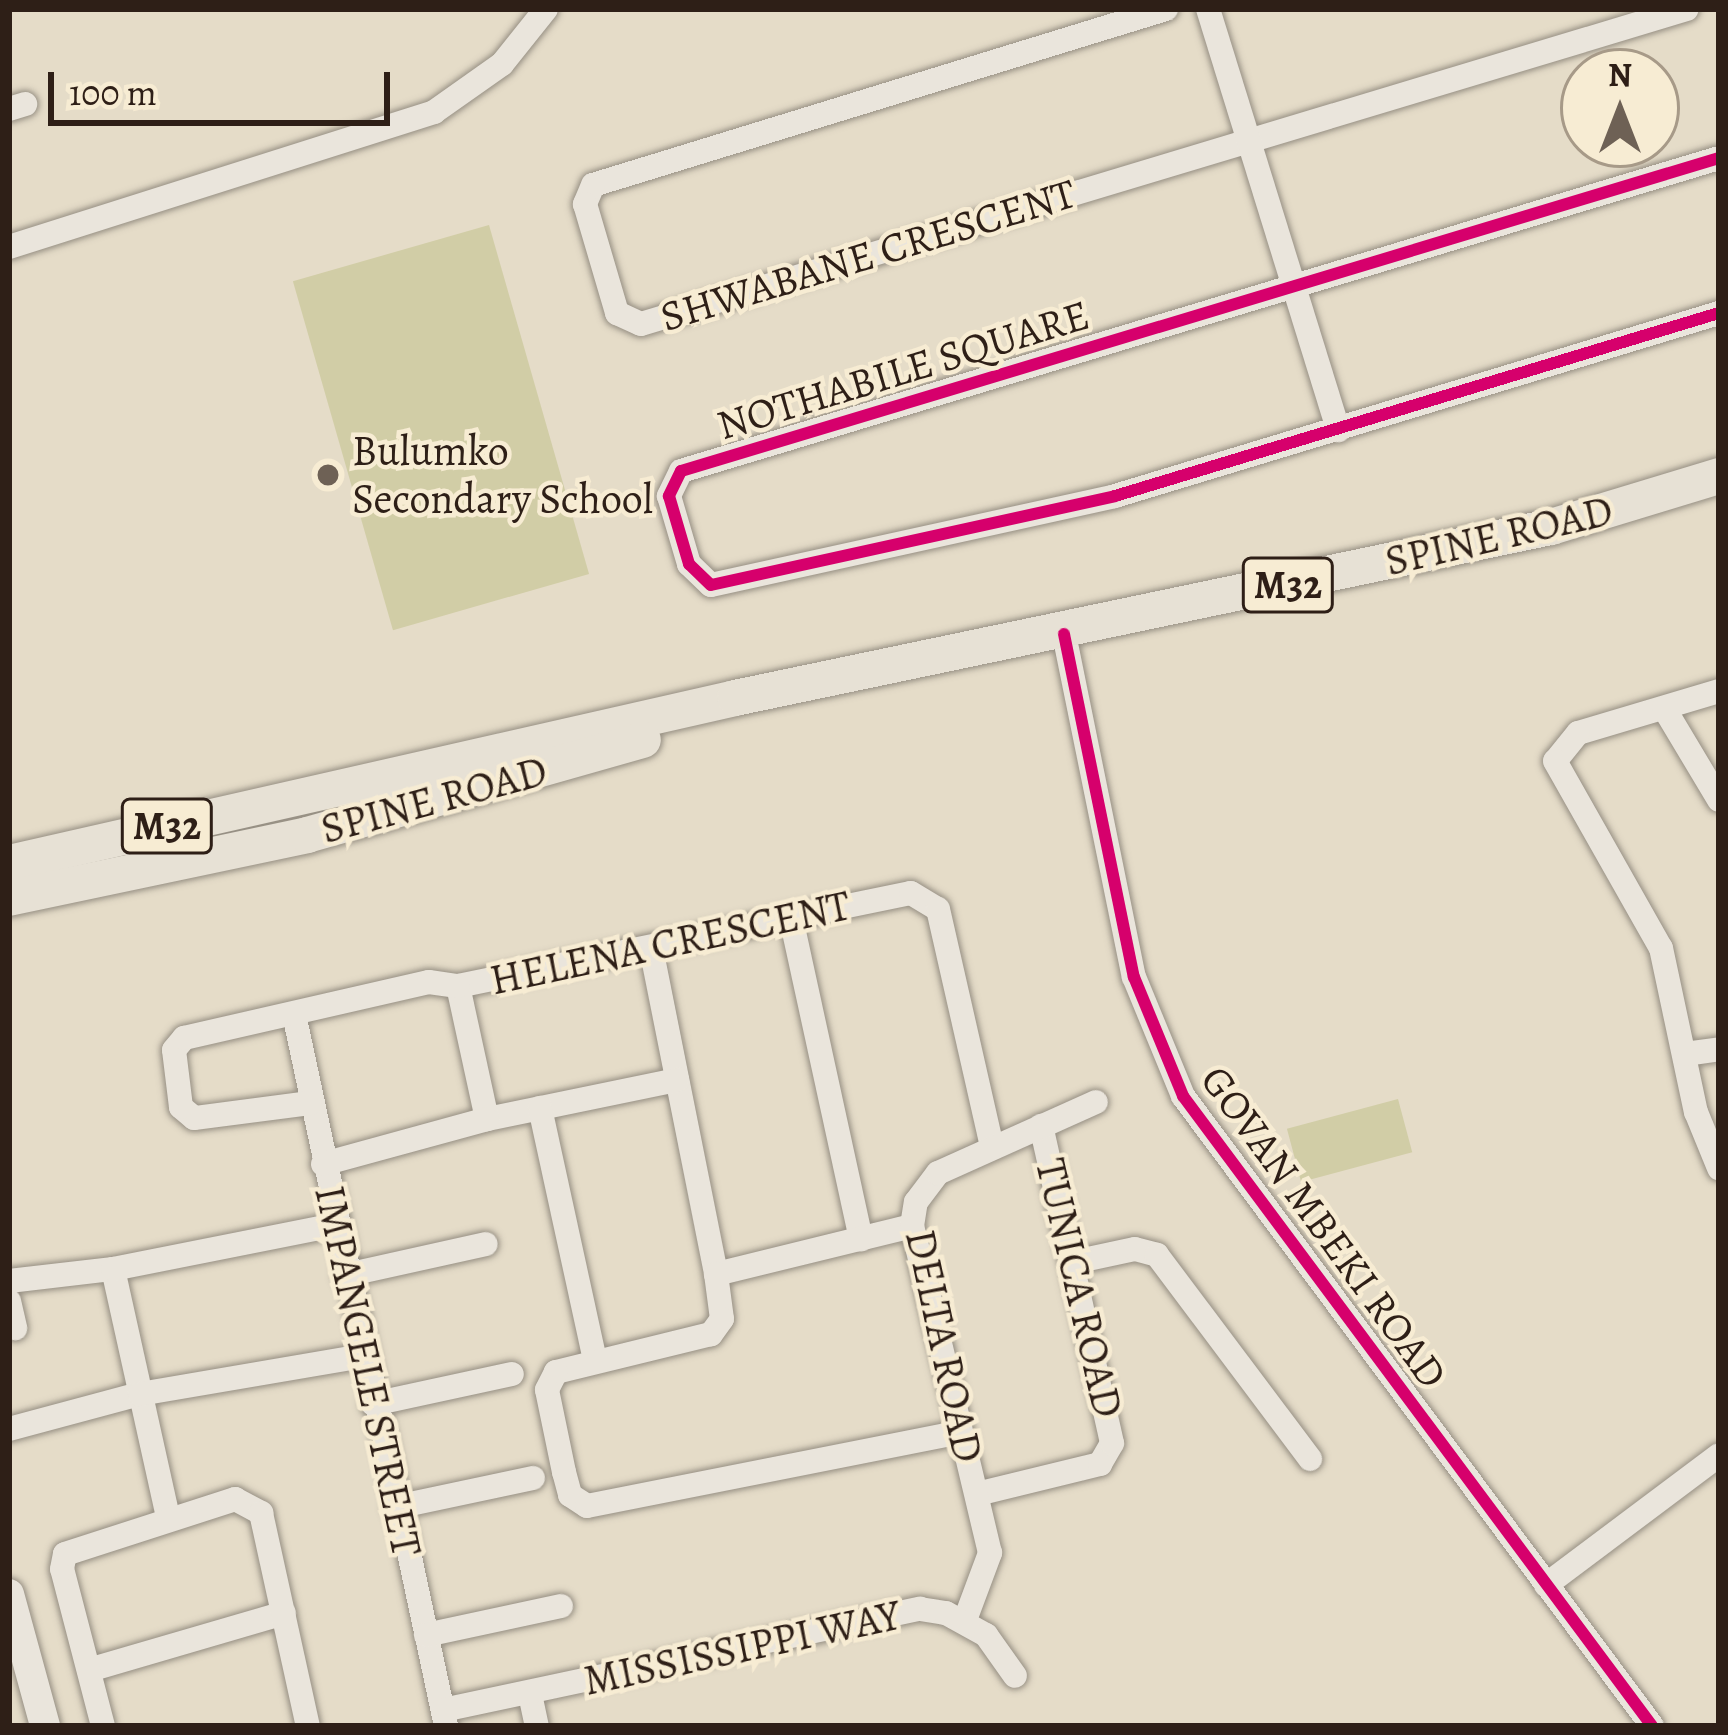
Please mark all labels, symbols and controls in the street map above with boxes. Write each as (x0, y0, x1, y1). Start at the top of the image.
scale bar (54, 48, 396, 122)
north arrow (1560, 48, 1680, 168)
text: N (1608, 52, 1632, 97)
text: 100 m (69, 68, 157, 117)
street label: SHWABANE CRESCENT (654, 168, 1082, 342)
street label: NOTHABILE SQUARE (711, 289, 1095, 451)
place label: Bulumko Secondary School (352, 426, 653, 524)
marker: Bulumko Secondary School (315, 462, 341, 488)
street label: SPINE ROAD (1380, 485, 1618, 587)
road number: M32 (1240, 552, 1336, 618)
street label: SPINE ROAD (316, 746, 552, 854)
road number: M32 (119, 793, 215, 859)
street label: HELENA CRESCENT (485, 880, 855, 1006)
street label: GOVAN MBEKI ROAD (1190, 1056, 1458, 1398)
street label: TUNICA ROAD (1025, 1154, 1133, 1422)
street label: IMPANGELE STREET (304, 1181, 432, 1561)
street label: DELTA ROAD (895, 1225, 993, 1467)
street label: MISSISSIPPI WAY (579, 1590, 905, 1706)

